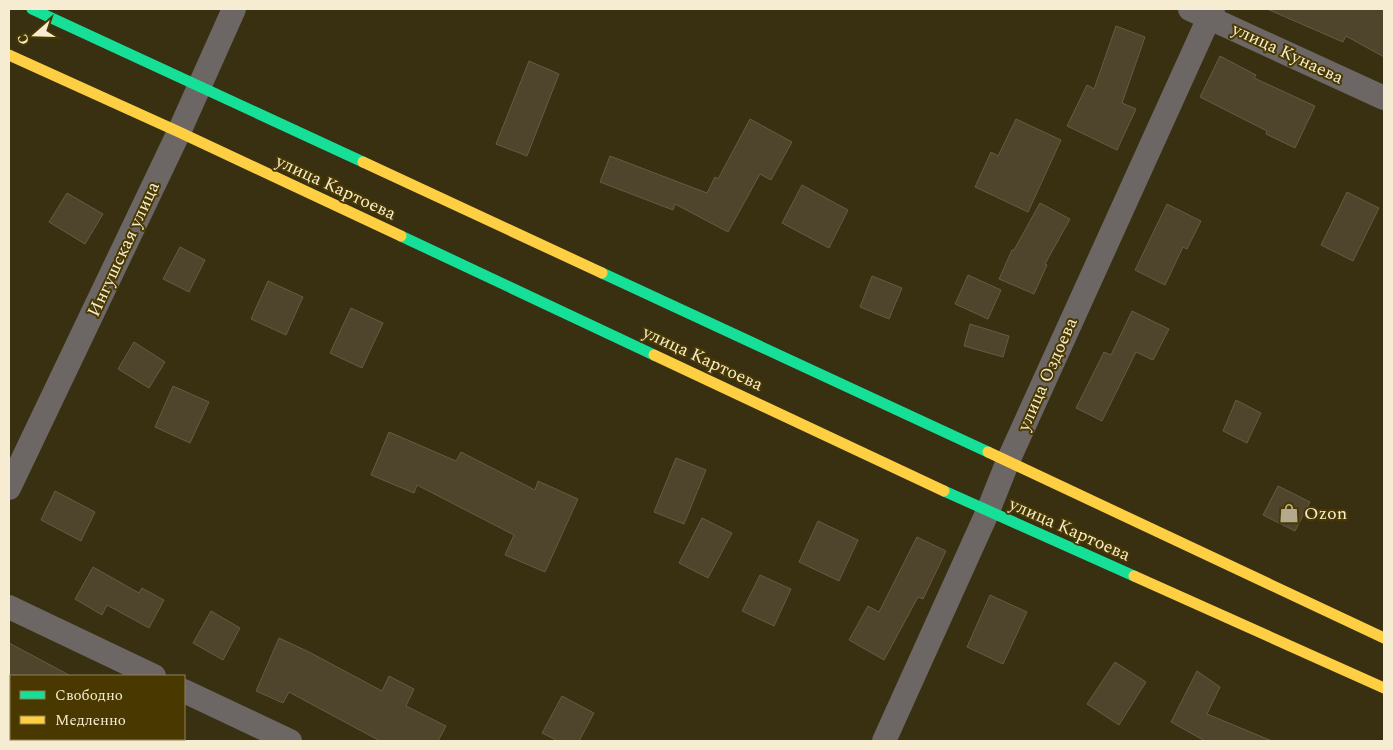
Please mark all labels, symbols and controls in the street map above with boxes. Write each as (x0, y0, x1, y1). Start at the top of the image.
north arrow (10, 10, 60, 60)
street label: улица Кунаева (1227, 15, 1348, 91)
text: С (12, 31, 35, 48)
street label: улица Картоева (270, 147, 401, 227)
street label: Ингушская улица (80, 177, 167, 321)
street label: улица Оздоева (1010, 313, 1085, 436)
street label: улица Картоева (637, 318, 768, 398)
street label: улица Картоева (1004, 490, 1135, 568)
place label: Ozon (1304, 500, 1347, 527)
shop icon: Ozon (1278, 502, 1300, 524)
legend (10, 675, 185, 740)
text: Свободно (55, 684, 123, 707)
text: Медленно (55, 709, 126, 732)

